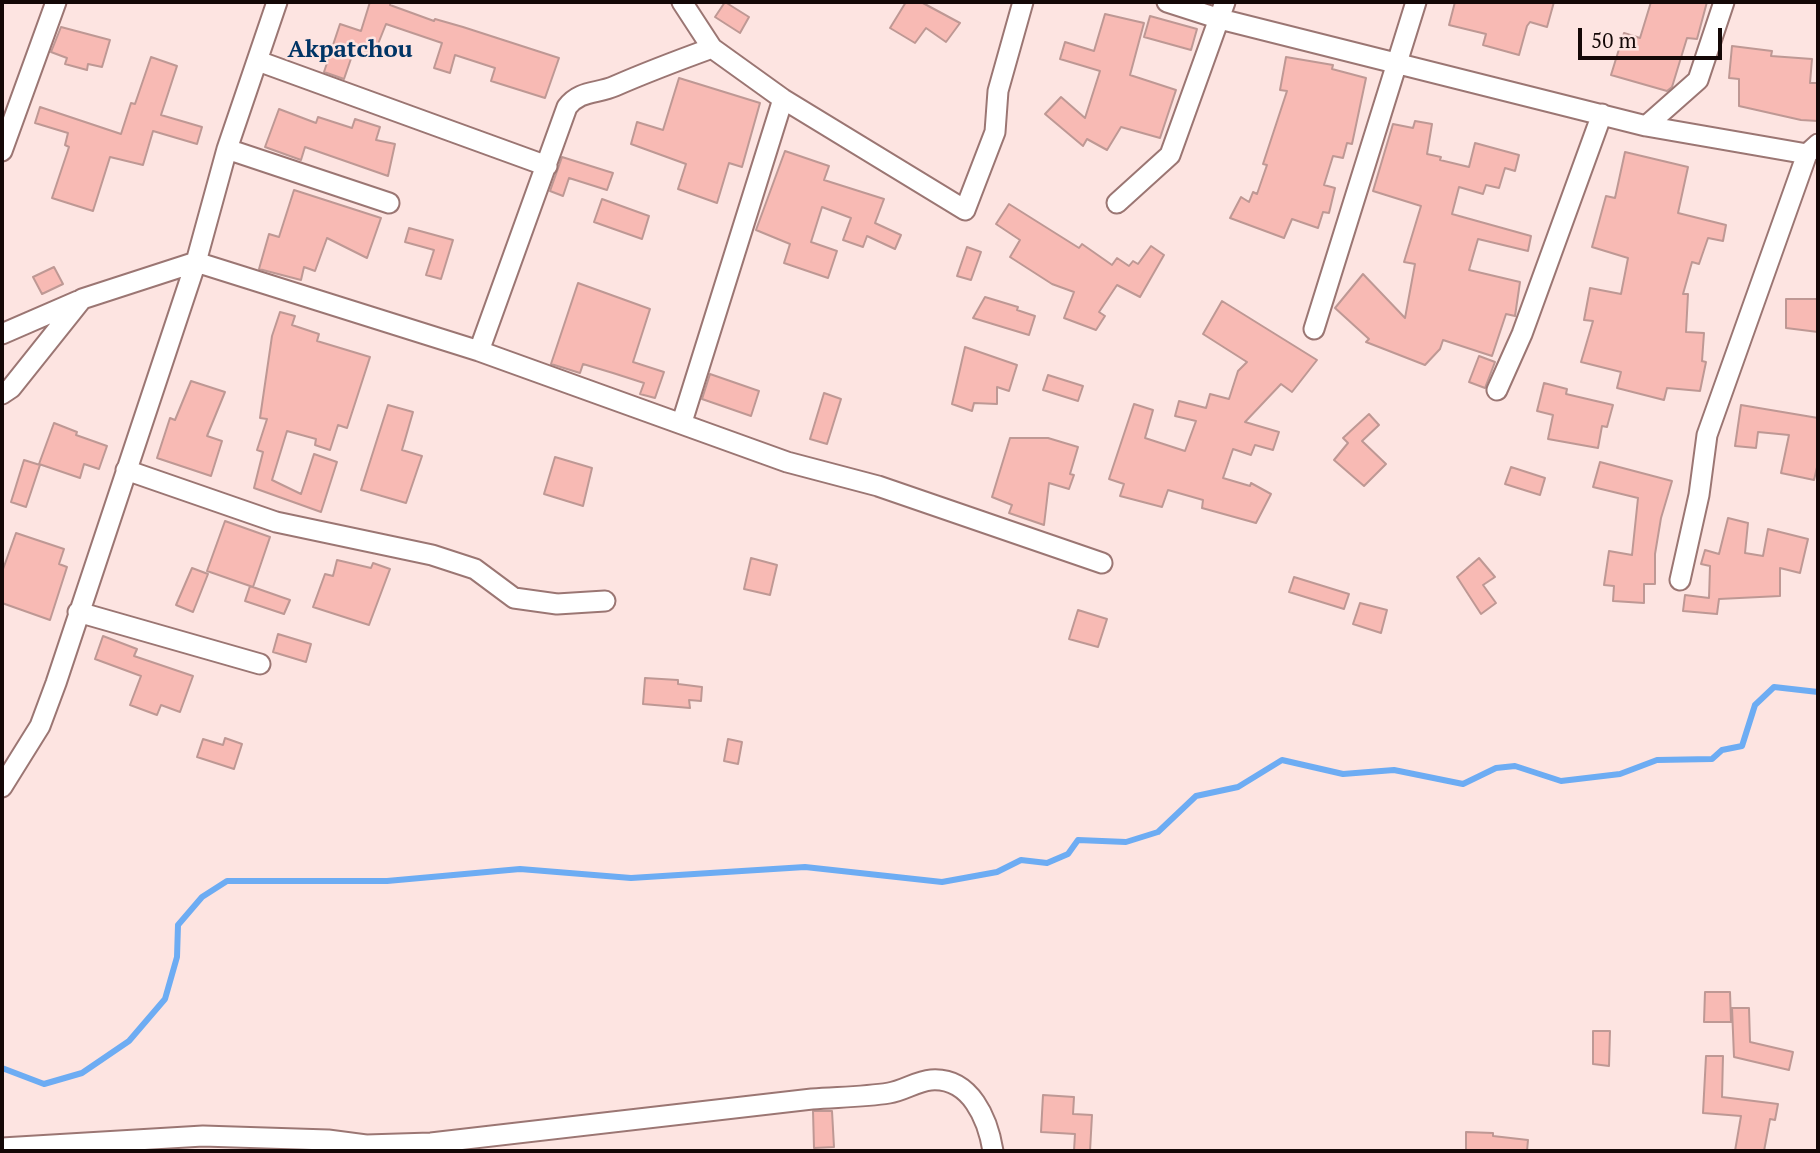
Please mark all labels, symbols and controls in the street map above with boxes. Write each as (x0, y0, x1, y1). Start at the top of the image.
scale bar (1582, 14, 1726, 58)
text: 50 m (1591, 26, 1637, 54)
district label: Akpatchou (287, 36, 413, 64)

